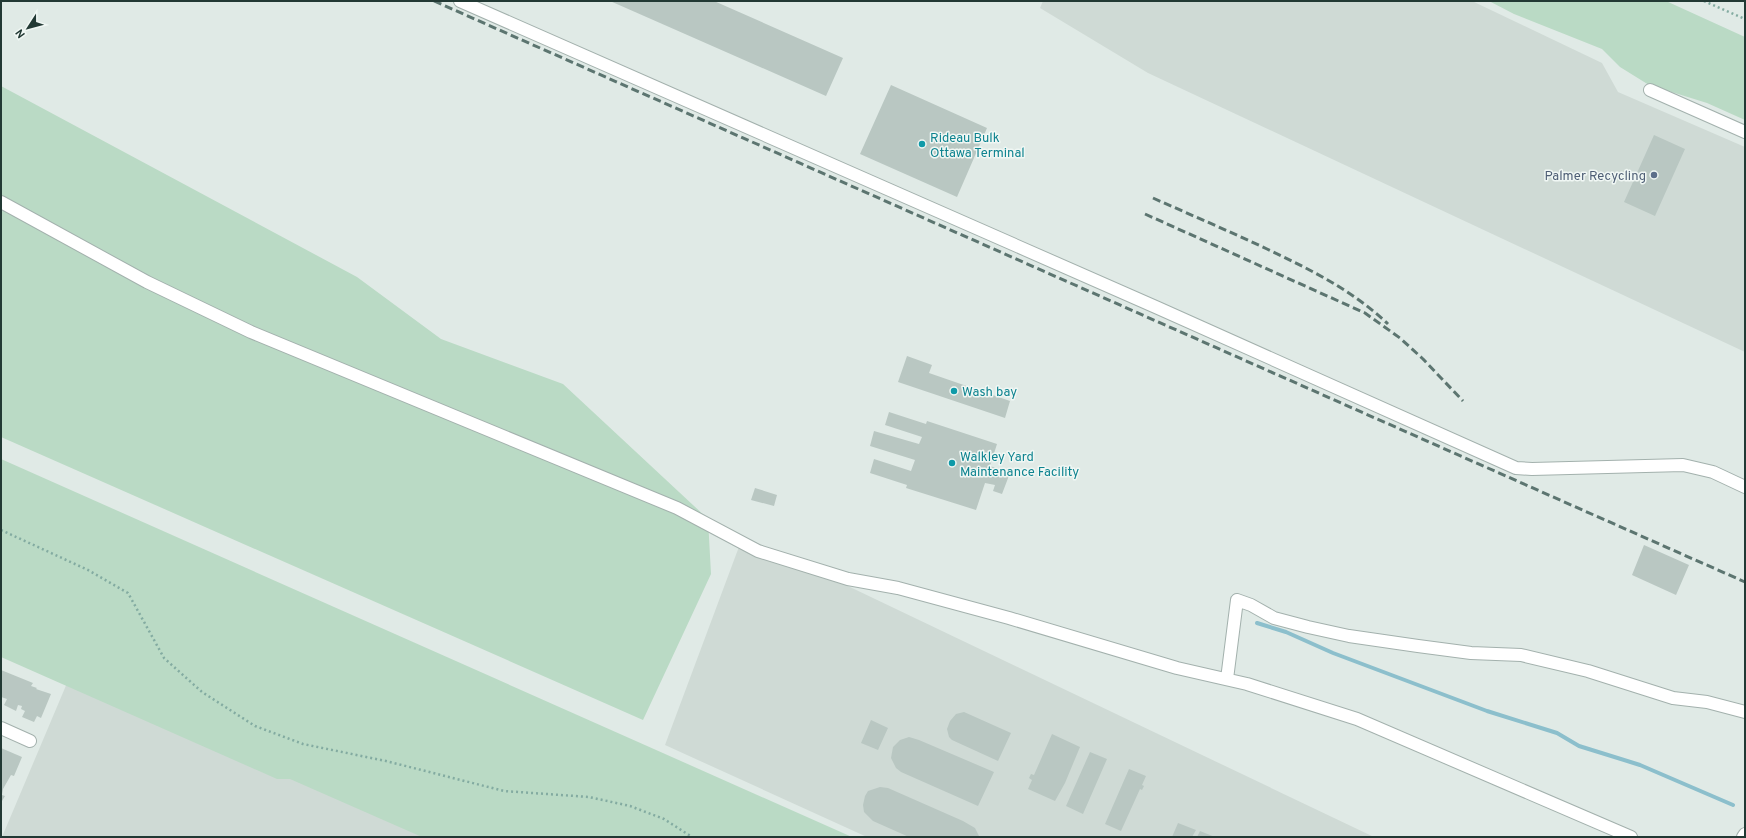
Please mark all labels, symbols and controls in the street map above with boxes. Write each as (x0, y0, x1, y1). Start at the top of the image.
north arrow (8, 8, 48, 48)
text: N (13, 26, 29, 41)
place label: Rideau Bulk Ottawa Terminal (930, 131, 1025, 162)
marker: Rideau Bulk Ottawa Terminal (917, 139, 927, 149)
place label: Palmer Recycling (1544, 169, 1646, 185)
marker: Palmer Recycling (1649, 170, 1659, 180)
place label: Wash bay (962, 385, 1017, 401)
marker: Wash bay (949, 386, 959, 396)
place label: Walkley Yard Maintenance Facility (960, 450, 1079, 481)
marker: Walkley Yard Maintenance Facility (947, 458, 957, 468)

